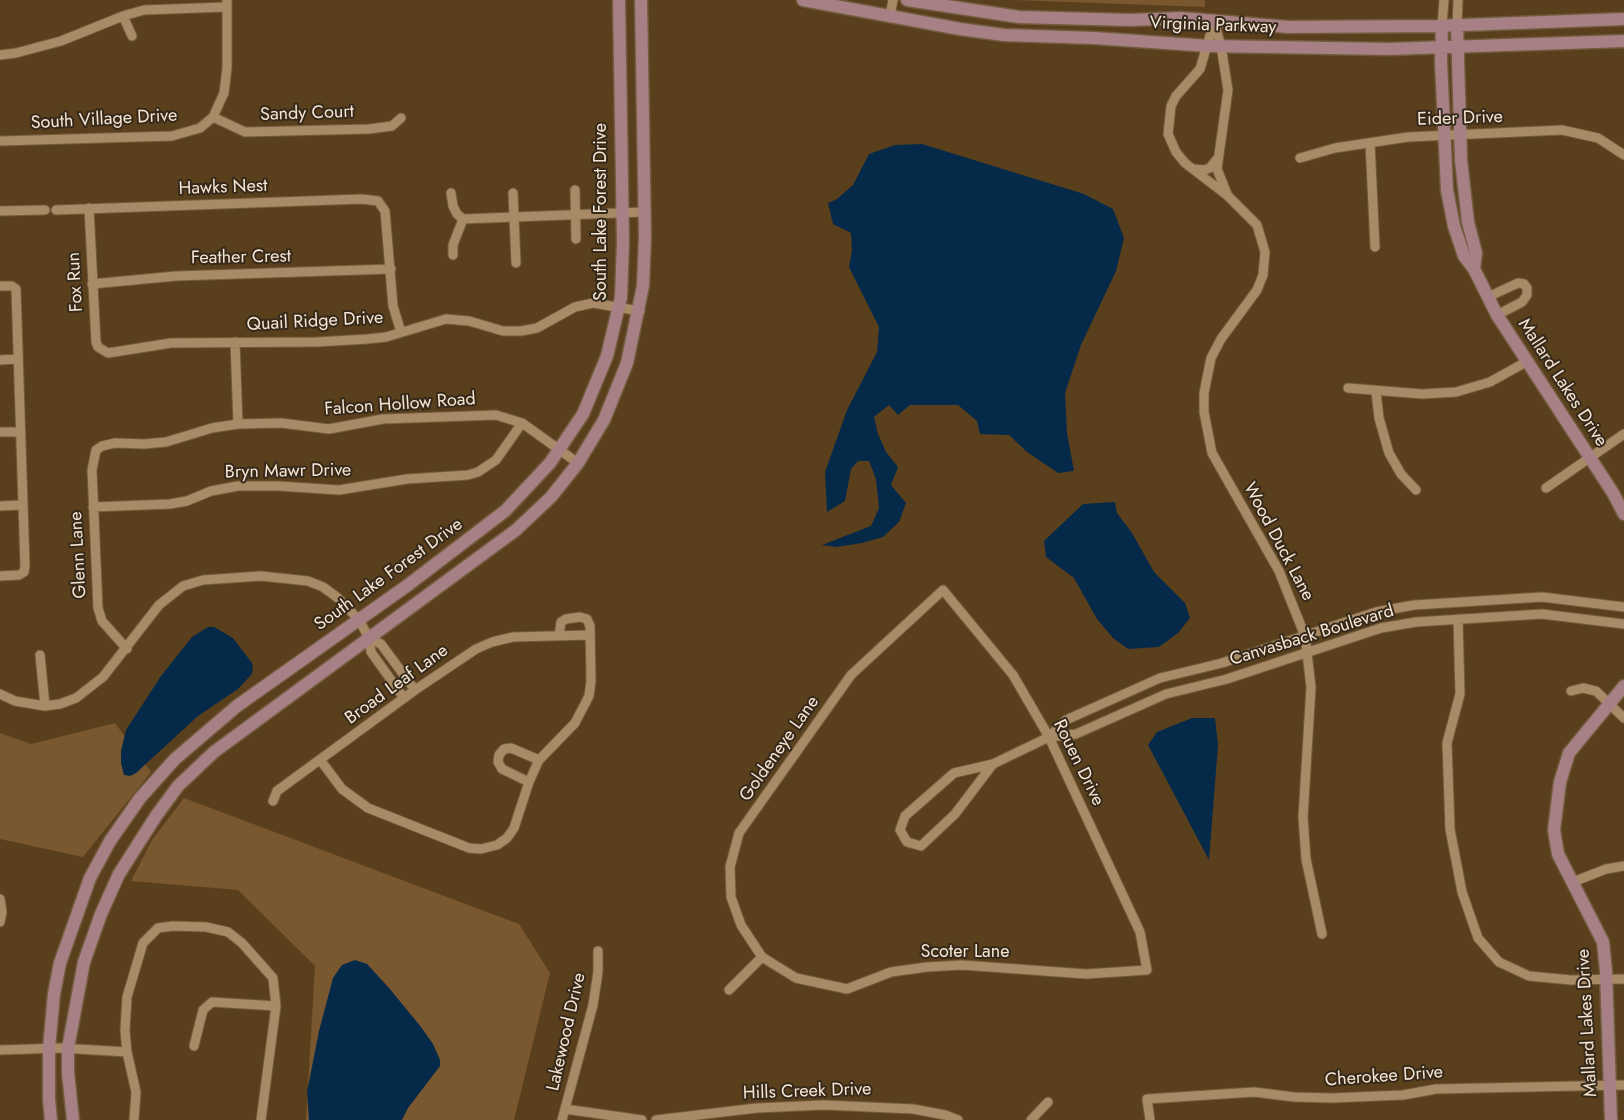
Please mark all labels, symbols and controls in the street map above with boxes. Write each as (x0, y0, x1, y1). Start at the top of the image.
street label: Virginia Parkway (1149, 13, 1277, 39)
street label: Sandy Court (260, 102, 354, 126)
street label: South Village Drive (30, 105, 178, 135)
street label: Eider Drive (1417, 107, 1503, 131)
street label: South Lake Forest Drive (591, 123, 613, 301)
street label: Hawks Nest (178, 176, 268, 200)
street label: Feather Crest (191, 246, 291, 270)
street label: Fox Run (64, 251, 88, 313)
street label: Quail Ridge Drive (246, 308, 384, 336)
street label: Mallard Lakes Drive (1513, 315, 1611, 451)
street label: Falcon Hollow Road (324, 389, 476, 421)
street label: Bryn Mawr Drive (225, 460, 351, 484)
street label: Wood Duck Lane (1238, 479, 1318, 605)
street label: Glenn Lane (66, 511, 92, 599)
street label: South Lake Forest Drive (311, 514, 467, 636)
street label: Canvasback Boulevard (1227, 601, 1397, 671)
street label: Broad Leaf Lane (341, 640, 453, 730)
street label: Goldeneye Lane (736, 692, 824, 806)
street label: Rouen Drive (1048, 716, 1108, 810)
street label: Scoter Lane (921, 942, 1009, 964)
street label: Mallard Lakes Drive (1573, 948, 1603, 1098)
street label: Lakewood Drive (543, 971, 591, 1093)
street label: Cherokee Drive (1324, 1062, 1444, 1092)
street label: Hills Creek Drive (742, 1079, 872, 1105)

